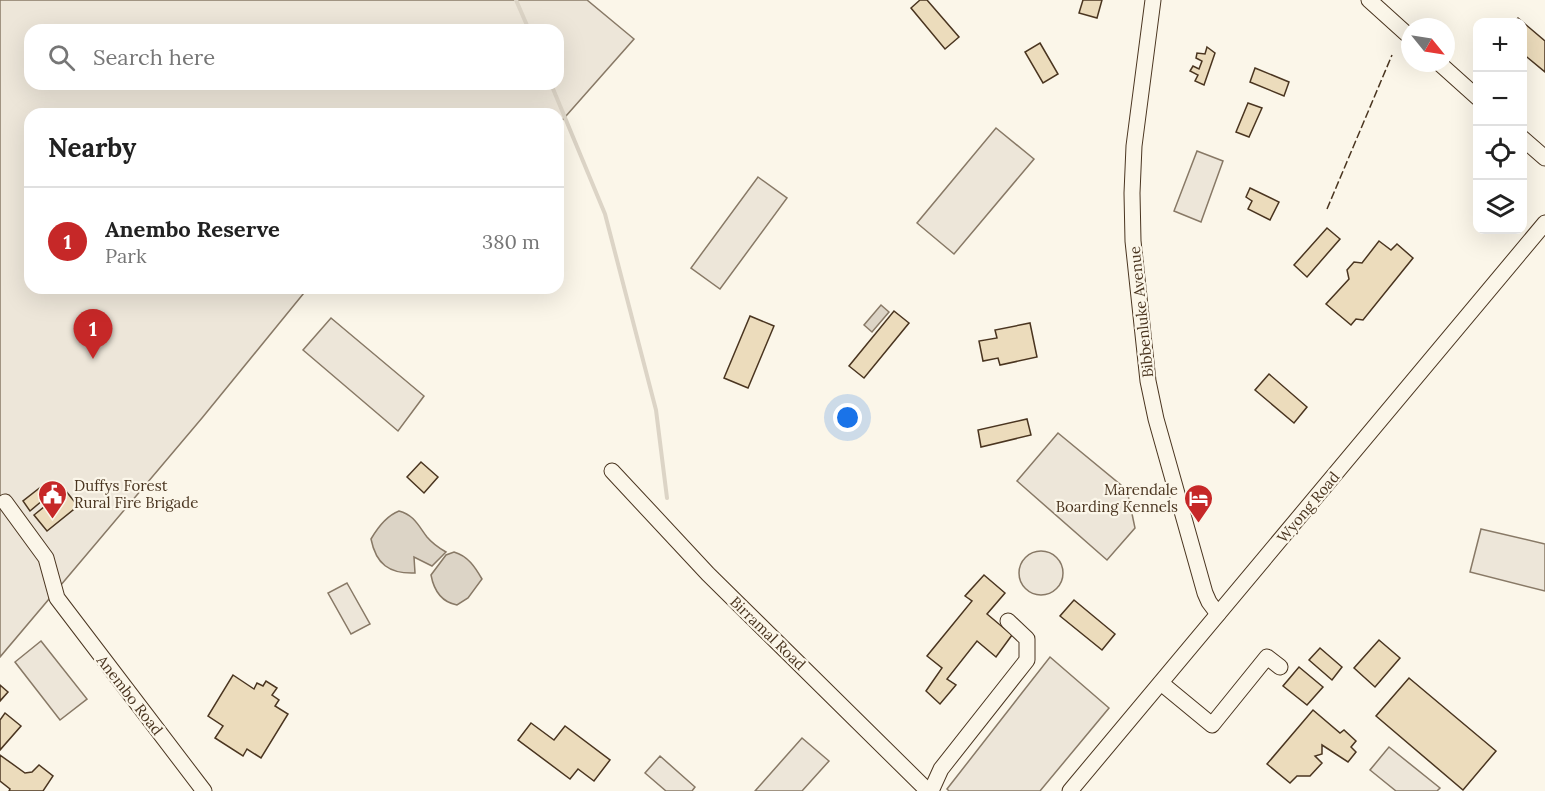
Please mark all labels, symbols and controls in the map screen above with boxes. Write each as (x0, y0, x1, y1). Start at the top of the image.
north arrow (1401, 18, 1455, 72)
map controls (1473, 18, 1527, 234)
button: + (1473, 18, 1527, 72)
search box (24, 24, 564, 90)
icon: search (45, 41, 78, 74)
text: Search here (93, 43, 215, 71)
button: − (1473, 72, 1527, 126)
button: locate (1473, 126, 1527, 180)
text: Nearby (48, 131, 136, 164)
button: layers (1473, 180, 1527, 234)
text: Anembo Reserve (105, 215, 280, 243)
text: 1 (63, 229, 72, 254)
text: 380 m (482, 229, 540, 254)
text: Park (105, 243, 147, 268)
street label: Bibbenluke Avenue (1125, 245, 1157, 379)
pin: 1 (74, 310, 112, 359)
your location (833, 403, 862, 432)
street label: Wyong Road (1273, 467, 1343, 547)
place label: Duffys Forest Rural Fire Brigade (74, 476, 198, 512)
public building icon: Duffys Forest Rural Fire Brigade (37, 478, 69, 520)
place label: Marendale Boarding Kennels (1056, 480, 1178, 516)
hotel icon: Marendale Boarding Kennels (1183, 482, 1215, 524)
street label: Birramal Road (726, 592, 810, 674)
street label: Anembo Road (92, 650, 167, 739)

